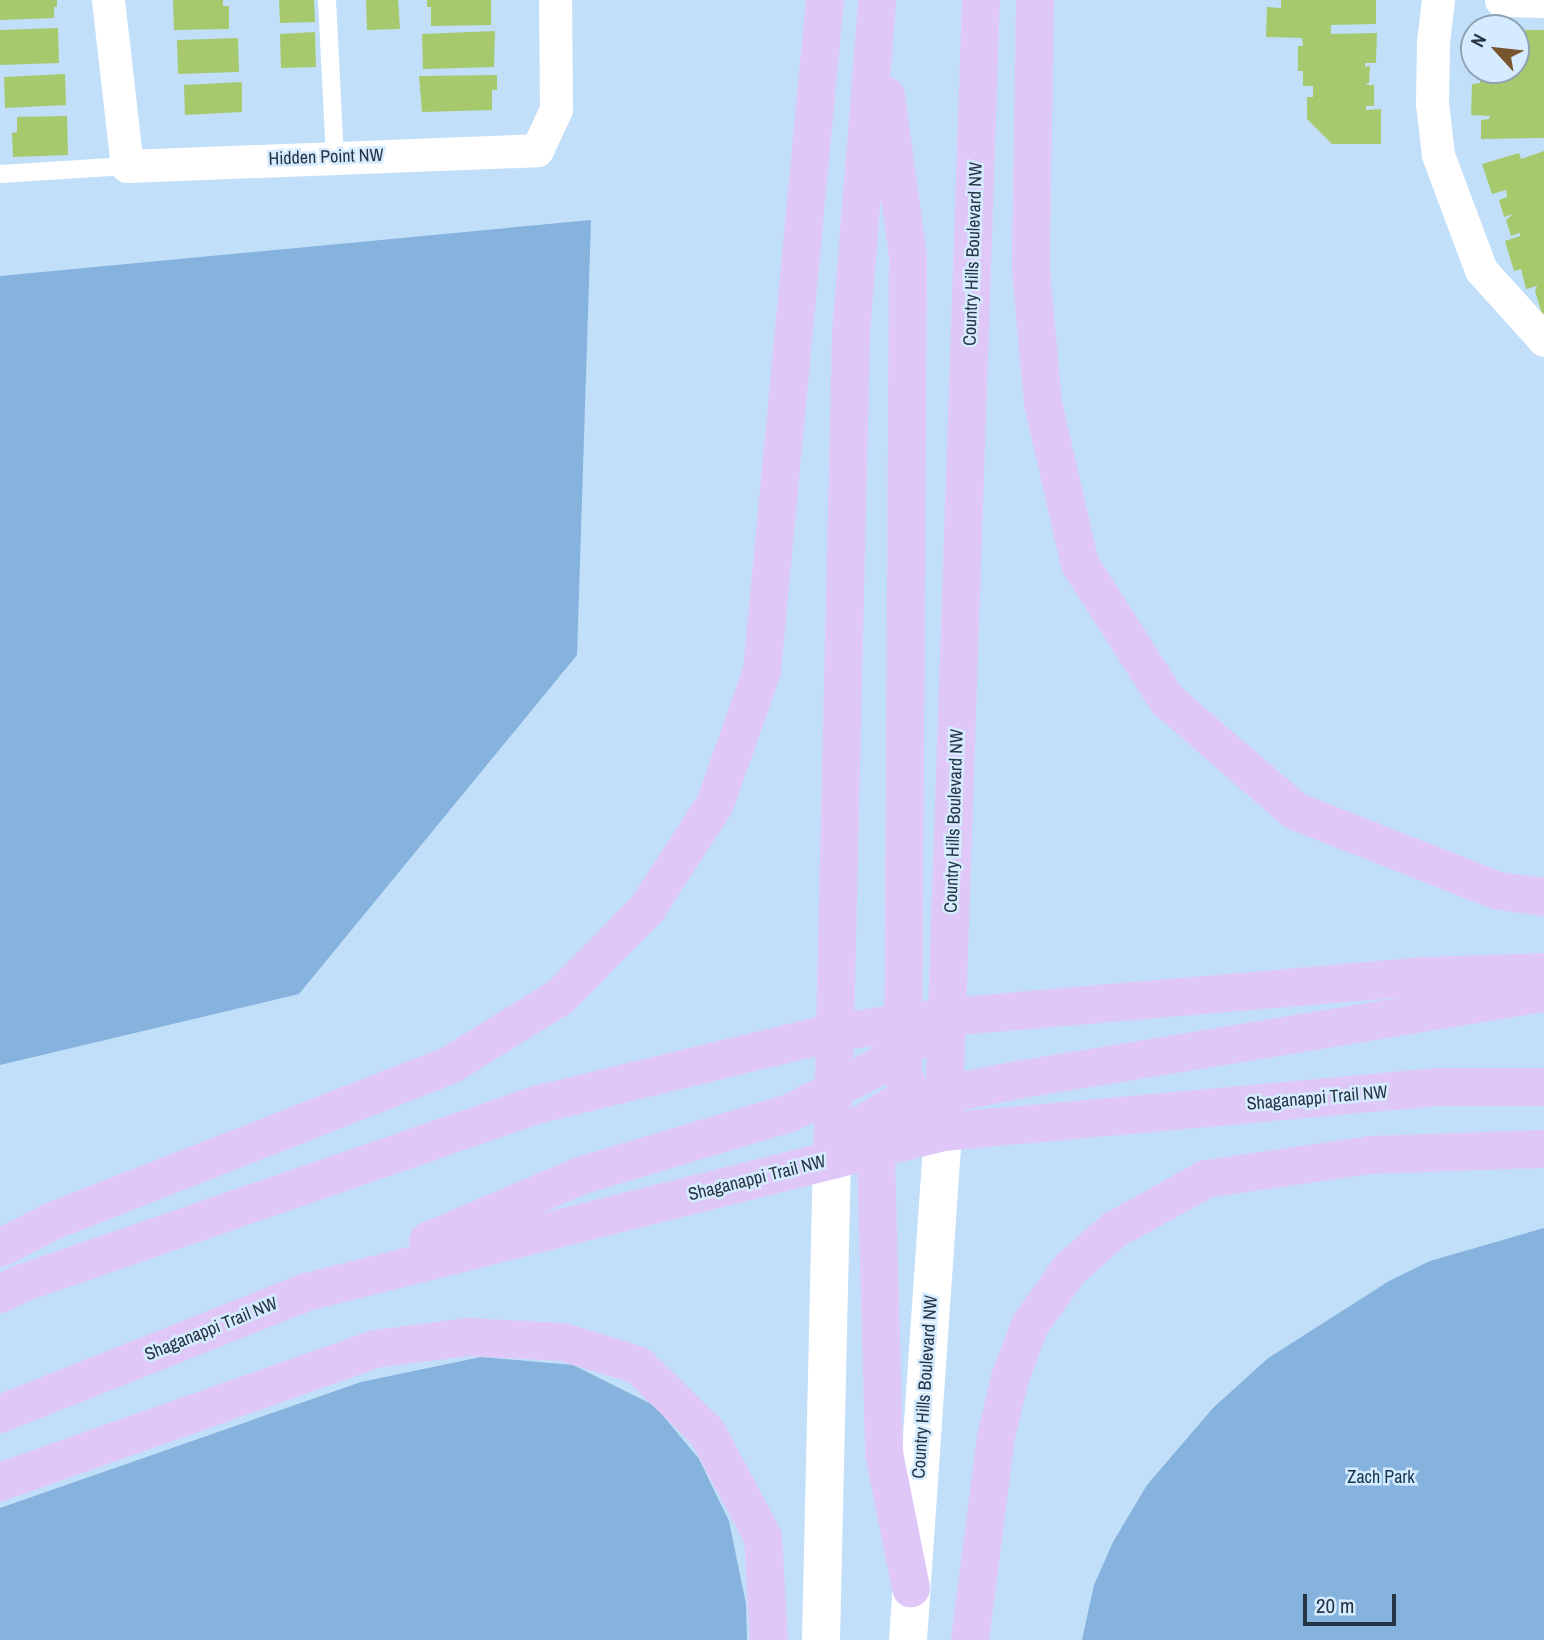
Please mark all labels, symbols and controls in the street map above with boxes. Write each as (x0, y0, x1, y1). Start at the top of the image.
north arrow (1460, 14, 1530, 84)
text: N (1464, 29, 1492, 51)
street label: Hidden Point NW (268, 144, 384, 170)
street label: Country Hills Boulevard NW (959, 162, 987, 346)
street label: Country Hills Boulevard NW (940, 729, 968, 913)
street label: Shaganappi Trail NW (1246, 1081, 1388, 1115)
street label: Shaganappi Trail NW (686, 1150, 828, 1206)
street label: Shaganappi Trail NW (141, 1293, 281, 1365)
street label: Country Hills Boulevard NW (908, 1295, 942, 1479)
park label: Zach Park (1347, 1466, 1415, 1488)
scale bar (1306, 1580, 1399, 1624)
text: 20 m (1316, 1591, 1354, 1620)

